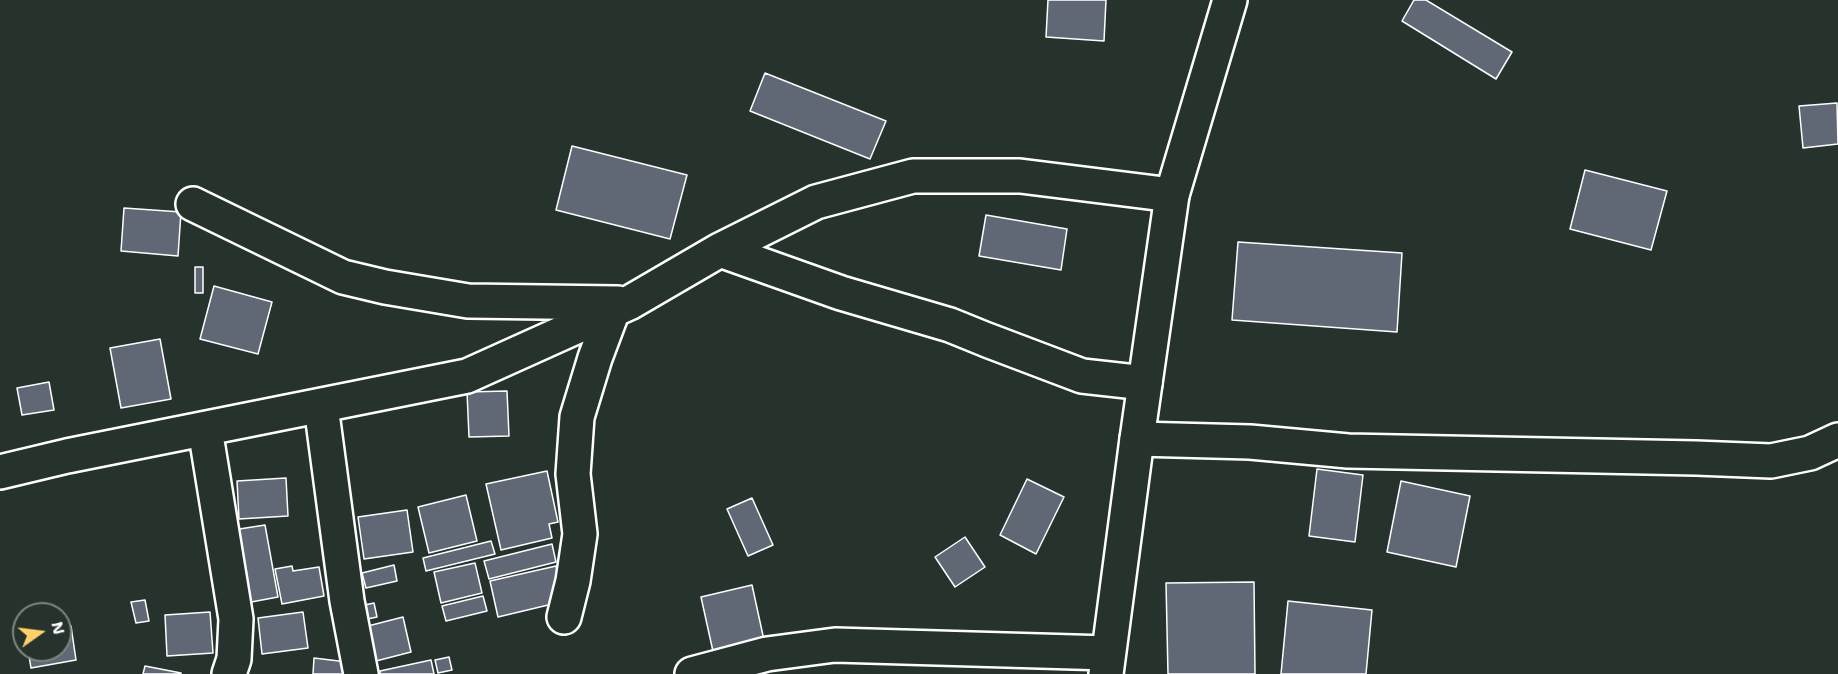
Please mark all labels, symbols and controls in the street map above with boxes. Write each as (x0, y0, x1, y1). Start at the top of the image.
north arrow (12, 602, 72, 662)
text: N (46, 619, 70, 637)

